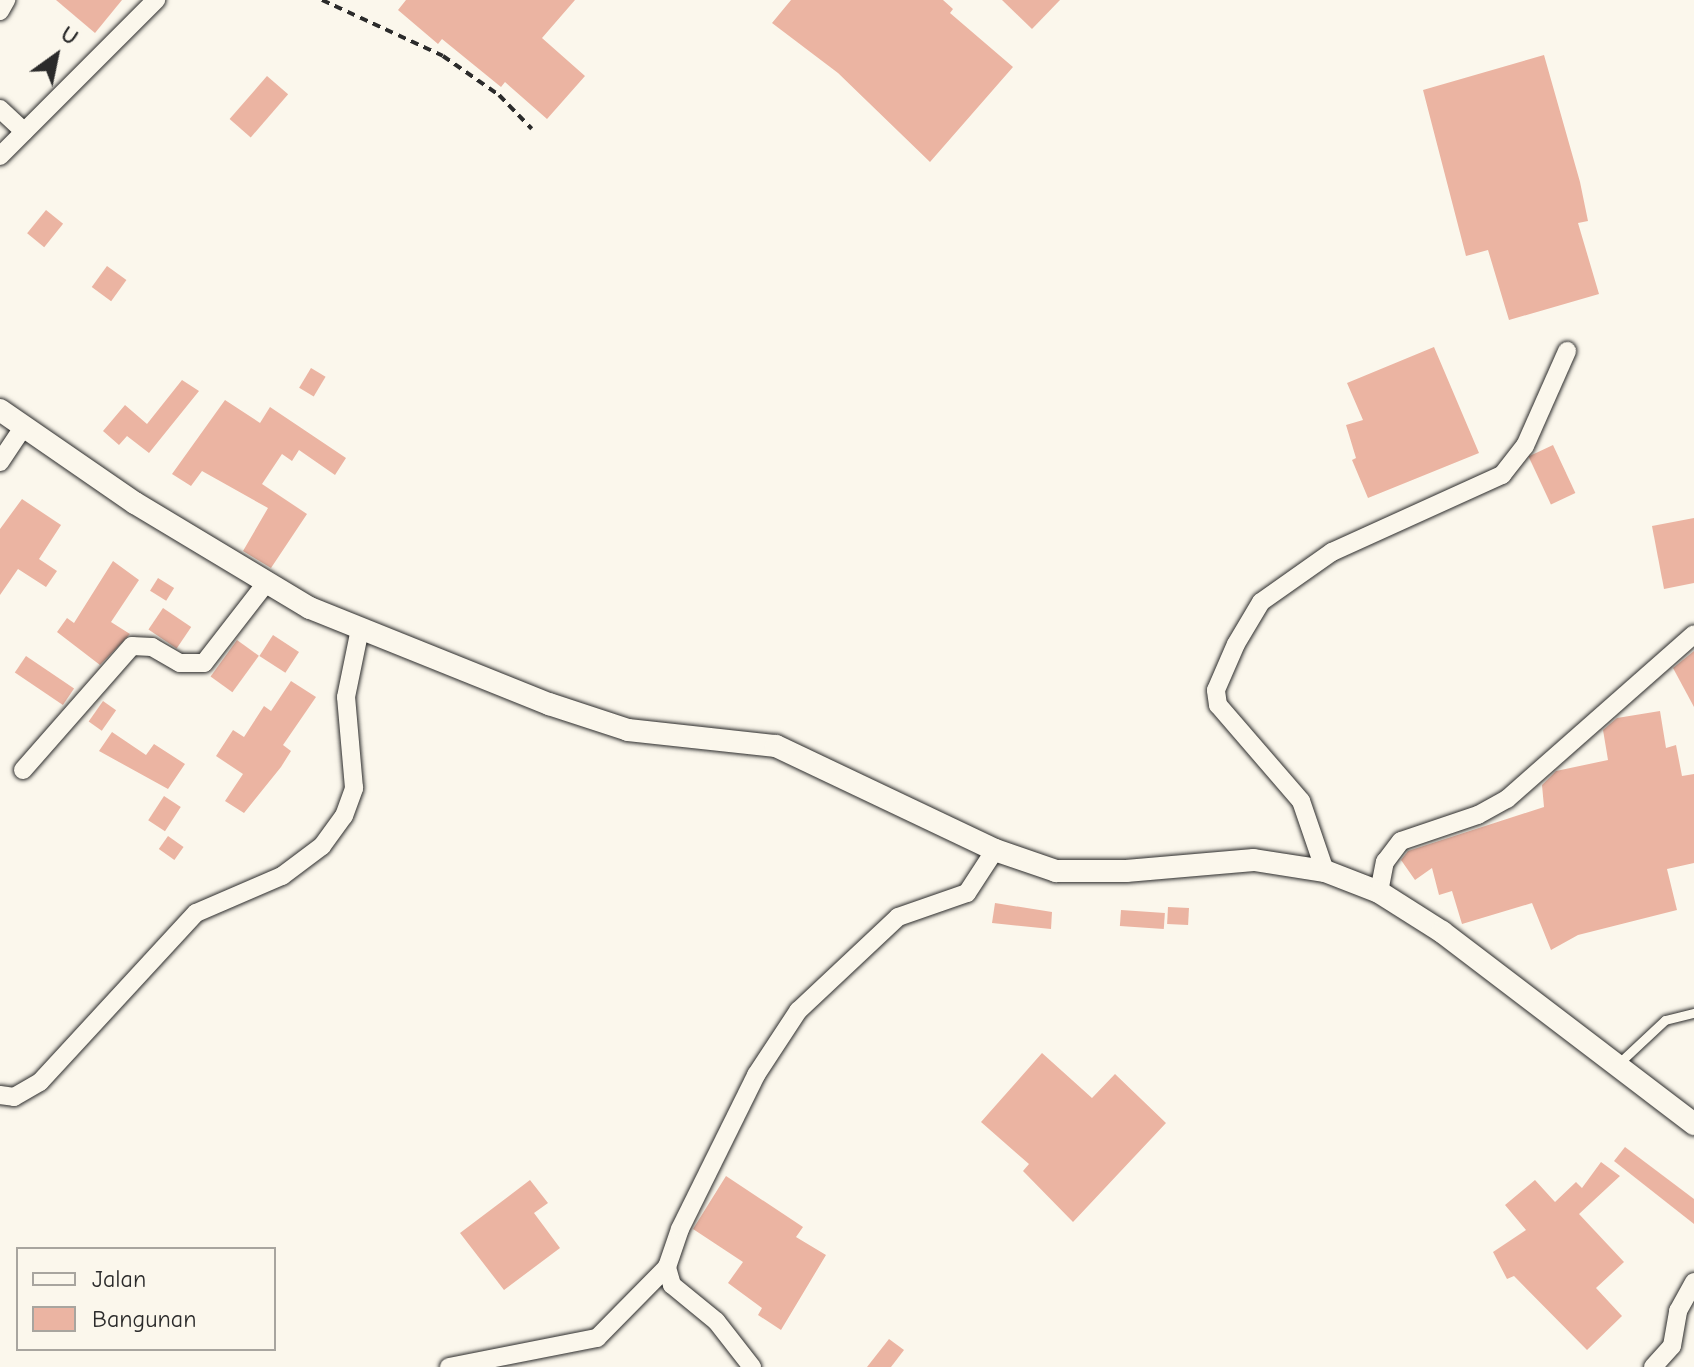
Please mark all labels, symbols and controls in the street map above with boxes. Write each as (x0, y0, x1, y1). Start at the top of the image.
north arrow (16, 16, 96, 96)
text: U (56, 21, 82, 51)
legend (16, 1247, 276, 1351)
text: Jalan (92, 1265, 146, 1293)
text: Bangunan (92, 1305, 196, 1333)

